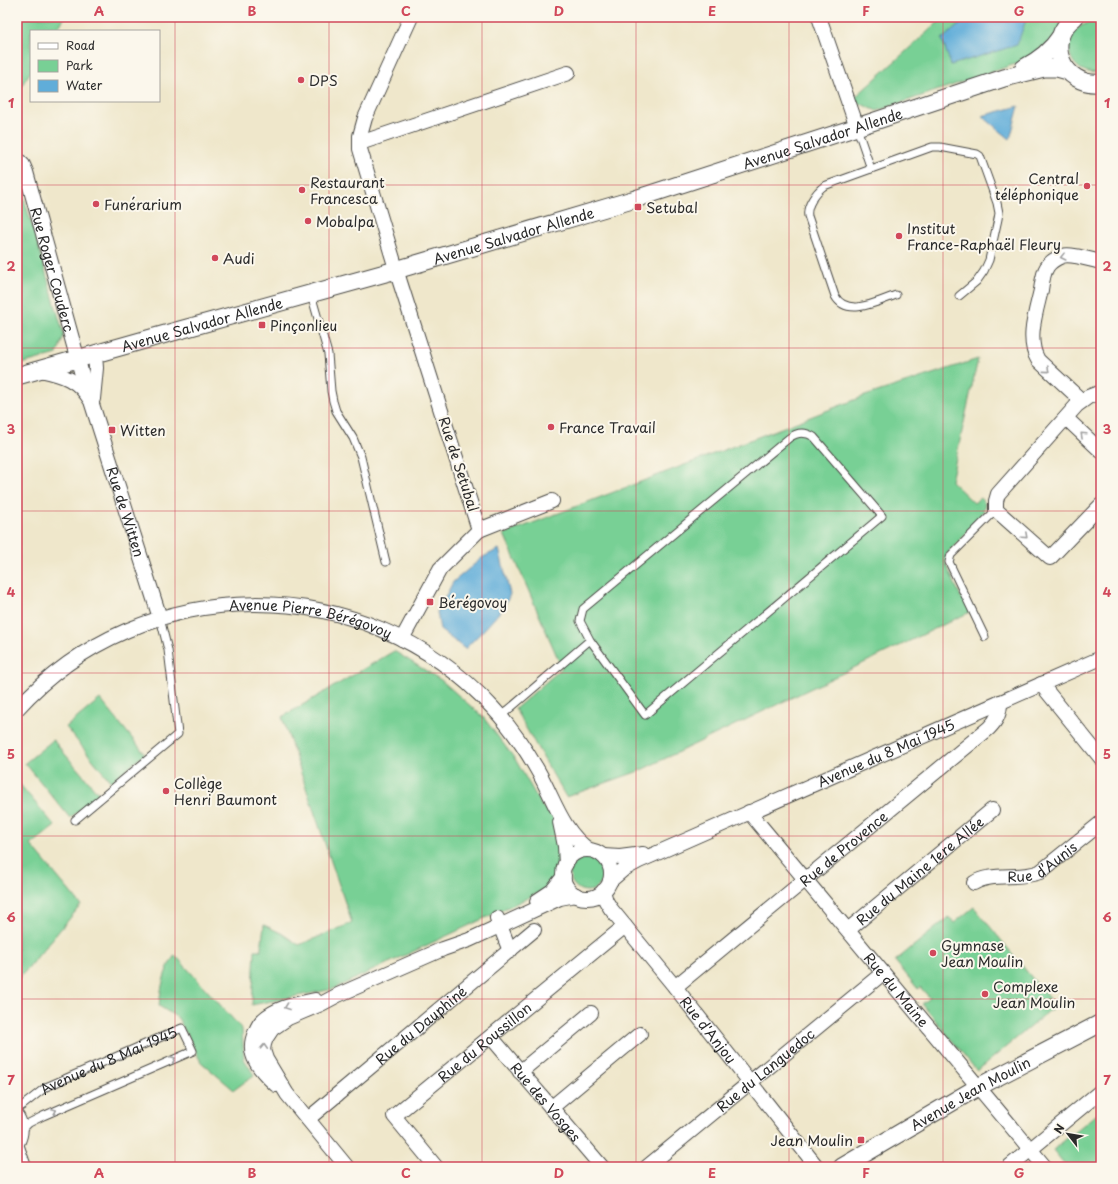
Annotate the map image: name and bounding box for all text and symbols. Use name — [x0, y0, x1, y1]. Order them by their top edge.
text: A — [94, 1, 104, 20]
text: B — [248, 1, 257, 20]
text: C — [401, 1, 411, 20]
text: D — [554, 1, 564, 20]
text: E — [708, 1, 716, 20]
text: F — [862, 1, 870, 20]
text: G — [1014, 1, 1024, 20]
legend — [30, 30, 160, 102]
text: Road — [66, 36, 95, 54]
text: Park — [66, 56, 93, 74]
place label: DPS — [309, 70, 338, 91]
marker: DPS — [296, 75, 306, 85]
text: Water — [66, 76, 103, 94]
text: 1 — [8, 93, 14, 112]
text: 1 — [1104, 93, 1110, 112]
street label: Avenue Salvador Allende — [740, 102, 905, 174]
place label: Central téléphonique — [995, 168, 1079, 205]
place label: Restaurant Francesca — [310, 172, 385, 209]
marker: Central téléphonique — [1082, 181, 1092, 191]
marker: Restaurant Francesca — [297, 185, 307, 195]
place label: Funérarium — [104, 194, 182, 215]
place label: Setubal — [646, 197, 698, 218]
marker: Funérarium — [91, 199, 101, 209]
street label: Avenue Salvador Allende — [430, 201, 597, 269]
marker: Setubal — [633, 202, 643, 212]
street label: Rue Roger Couderc — [26, 205, 80, 334]
place label: Mobalpa — [316, 211, 375, 232]
marker: Mobalpa — [303, 216, 313, 226]
place label: Institut France-Raphaël Fleury — [907, 218, 1061, 255]
marker: Institut France-Raphaël Fleury — [894, 231, 904, 241]
place label: Audi — [223, 248, 255, 269]
one-way arrow — [1060, 252, 1067, 260]
marker: Audi — [210, 253, 220, 263]
text: 2 — [6, 256, 16, 275]
text: 2 — [1102, 256, 1112, 275]
street label: Avenue Salvador Allende — [119, 291, 285, 357]
place label: Pinçonlieu — [270, 315, 337, 336]
marker: Pinçonlieu — [257, 320, 267, 330]
one-way arrow — [1043, 365, 1050, 372]
street label: Rue de Setubal — [434, 414, 484, 514]
place label: France Travail — [559, 417, 656, 438]
text: 3 — [7, 419, 16, 438]
text: 3 — [1103, 419, 1112, 438]
place label: Witten — [120, 420, 166, 441]
marker: France Travail — [546, 422, 556, 432]
marker: Witten — [107, 425, 117, 435]
one-way arrow — [1080, 432, 1088, 439]
street label: Rue de Witten — [102, 464, 150, 559]
one-way arrow — [1020, 531, 1028, 539]
text: 4 — [7, 582, 16, 601]
text: 4 — [1103, 582, 1112, 601]
place label: Bérégovoy — [438, 592, 507, 613]
street label: Avenue Pierre Bérégovoy — [228, 594, 396, 643]
marker: Bérégovoy — [425, 597, 435, 607]
street label: Avenue du 8 Mai 1945 — [814, 713, 958, 792]
text: 5 — [7, 744, 15, 763]
text: 5 — [1103, 744, 1111, 763]
place label: Collège Henri Baumont — [174, 773, 277, 810]
marker: Collège Henri Baumont — [161, 786, 171, 796]
street label: Rue de Provence — [795, 805, 892, 891]
street label: Rue du Maine 1ere Allée — [851, 811, 988, 930]
street label: Rue d’Aunis — [1007, 836, 1081, 887]
text: 6 — [6, 907, 16, 926]
text: 6 — [1102, 907, 1112, 926]
place label: Gymnase Jean Moulin — [941, 935, 1023, 972]
street label: Rue du Maine — [860, 948, 935, 1032]
marker: Gymnase Jean Moulin — [928, 948, 938, 958]
place label: Complexe Jean Moulin — [993, 976, 1075, 1013]
street label: Rue du Dauphiné — [370, 980, 471, 1069]
marker: Complexe Jean Moulin — [980, 989, 990, 999]
street label: Rue d'Anjou — [675, 992, 742, 1068]
street label: Rue du Roussillon — [433, 997, 536, 1087]
one-way arrow — [283, 1002, 290, 1011]
street label: Avenue du 8 Mai 1945 — [35, 1021, 180, 1099]
street label: Rue du Languedoc — [712, 1023, 819, 1116]
one-way arrow — [260, 1044, 269, 1050]
street label: Avenue Jean Moulin — [906, 1051, 1034, 1135]
one-way arrow — [169, 1056, 177, 1064]
street label: Rue des Vosges — [506, 1057, 586, 1146]
text: 7 — [7, 1070, 15, 1089]
text: 7 — [1103, 1070, 1111, 1089]
one-way arrow — [50, 1108, 57, 1116]
north arrow — [1048, 1114, 1088, 1154]
text: N — [1049, 1120, 1069, 1137]
place label: Jean Moulin — [771, 1130, 853, 1151]
marker: Jean Moulin — [856, 1135, 866, 1145]
text: A — [94, 1163, 104, 1182]
text: B — [248, 1163, 257, 1182]
text: C — [401, 1163, 411, 1182]
text: D — [554, 1163, 564, 1182]
text: E — [708, 1163, 716, 1182]
text: F — [862, 1163, 870, 1182]
text: G — [1014, 1163, 1024, 1182]

